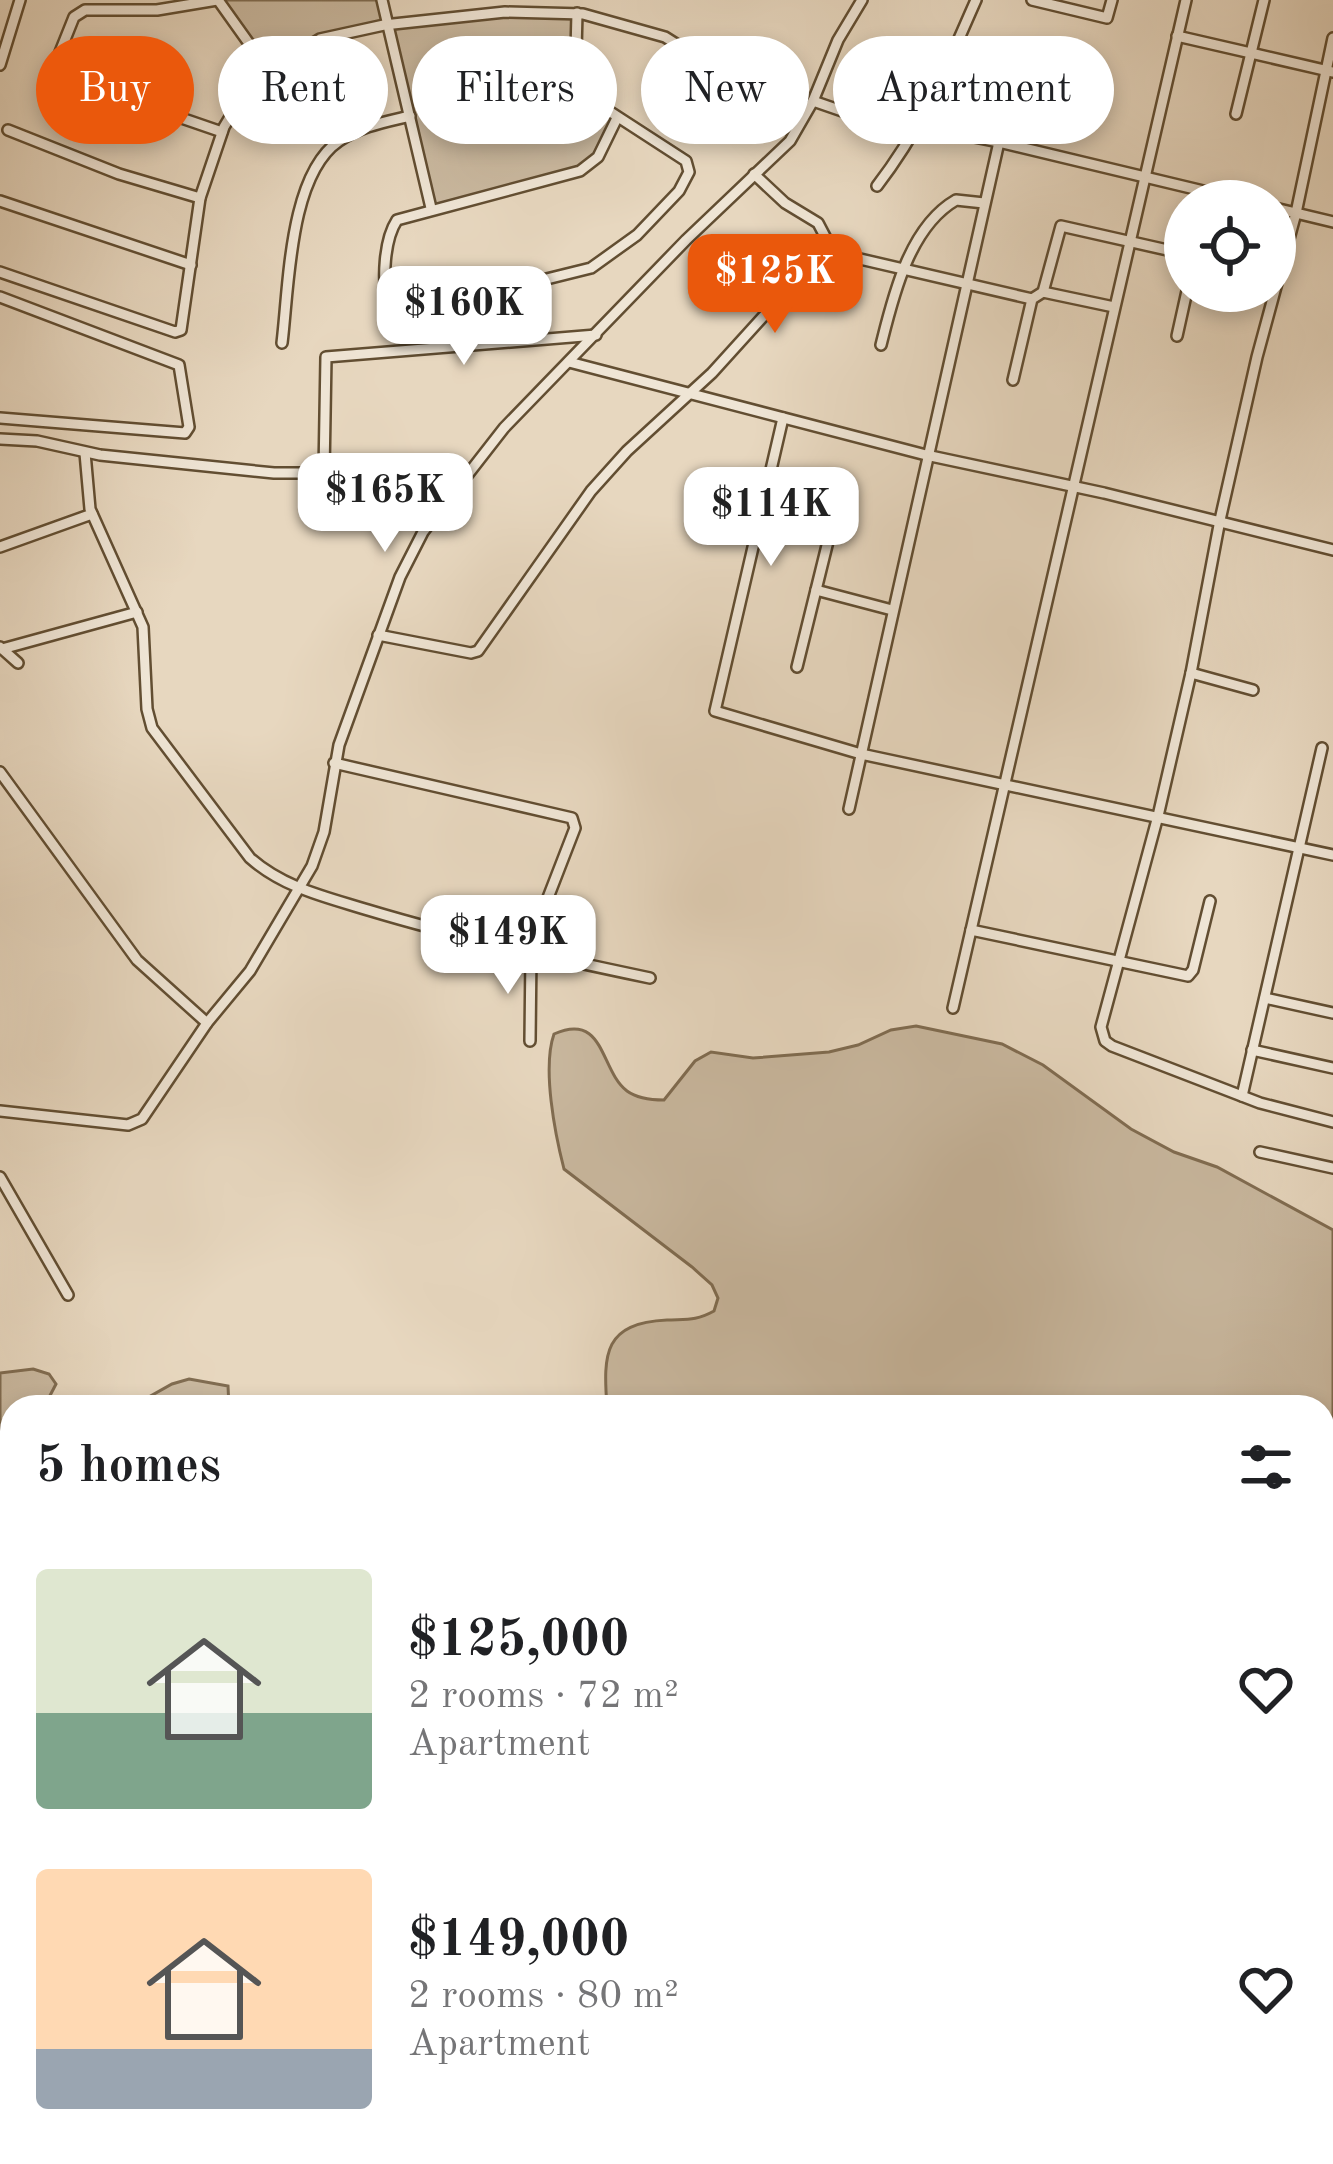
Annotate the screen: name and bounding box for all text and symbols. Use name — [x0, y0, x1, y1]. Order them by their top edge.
chip: Buy — [36, 36, 194, 144]
chip: Rent — [218, 36, 388, 144]
chip: Filters — [412, 36, 617, 144]
chip: New — [641, 36, 809, 144]
chip: Apartment — [833, 36, 1114, 144]
map controls — [1164, 180, 1296, 312]
button: locate — [1164, 180, 1296, 312]
pin: $125K — [691, 234, 859, 336]
text: $125K — [715, 253, 835, 292]
pin: $160K — [380, 266, 548, 368]
text: $160K — [404, 285, 524, 324]
pin: $165K — [301, 453, 469, 555]
pin: $114K — [687, 467, 855, 569]
text: $165K — [325, 472, 445, 511]
text: $114K — [711, 486, 831, 525]
pin: $149K — [424, 895, 592, 997]
text: $149K — [448, 914, 568, 953]
icon: filters — [1233, 1434, 1299, 1500]
text: 5 homes — [36, 1442, 221, 1493]
text: $125,000 — [408, 1616, 629, 1667]
icon: home — [132, 1617, 276, 1761]
icon: heart — [1233, 1656, 1299, 1722]
text: 2 rooms · 72 m² — [408, 1677, 679, 1716]
text: Apartment — [408, 1725, 591, 1764]
text: $149,000 — [408, 1916, 629, 1967]
icon: home — [132, 1917, 276, 2061]
icon: heart — [1233, 1956, 1299, 2022]
text: 2 rooms · 80 m² — [408, 1977, 679, 2016]
text: Apartment — [408, 2025, 591, 2064]

